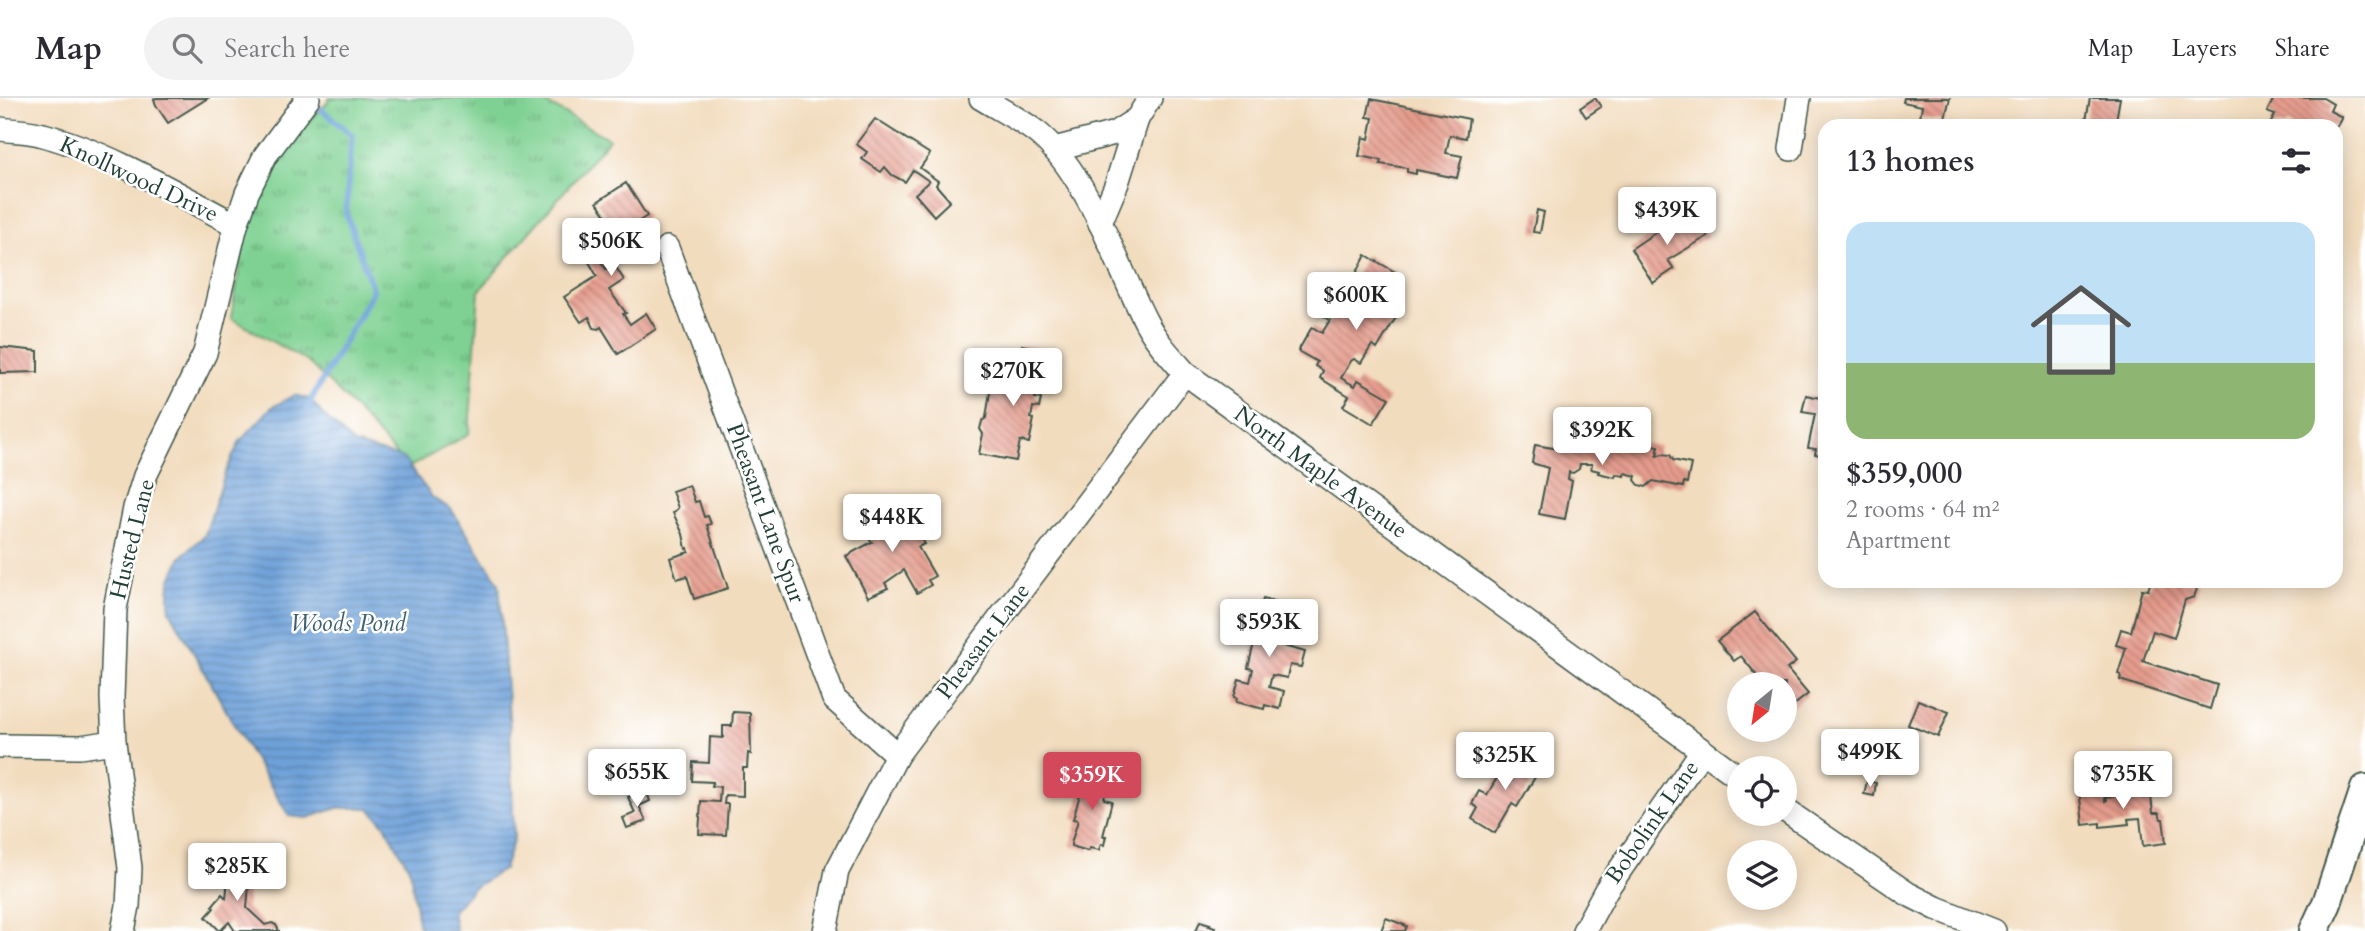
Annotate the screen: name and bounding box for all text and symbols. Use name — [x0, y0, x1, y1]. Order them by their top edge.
search box — [144, 17, 634, 80]
text: Map — [35, 26, 102, 71]
icon: search — [168, 29, 206, 67]
text: Search here — [224, 31, 350, 66]
text: Map — [2088, 32, 2134, 65]
text: Layers — [2172, 32, 2237, 65]
text: Share — [2275, 32, 2330, 65]
street label: Knollwood Drive — [55, 129, 223, 229]
text: 13 homes — [1846, 141, 1975, 182]
icon: filters — [2277, 142, 2315, 180]
pin: $439K — [1618, 188, 1716, 247]
text: $439K — [1634, 194, 1700, 225]
pin: $506K — [562, 218, 660, 278]
text: $506K — [578, 225, 644, 256]
icon: home — [2018, 267, 2144, 393]
pin: $600K — [1307, 272, 1405, 332]
text: $600K — [1323, 279, 1389, 310]
pin: $270K — [964, 348, 1062, 408]
text: $270K — [980, 355, 1046, 386]
street label: North Maple Avenue — [1228, 399, 1414, 545]
pin: $392K — [1553, 408, 1651, 467]
text: $392K — [1569, 414, 1635, 445]
street label: Pheasant Lane Spur — [719, 419, 813, 608]
text: $359,000 — [1846, 453, 1962, 494]
street label: Husted Lane — [102, 476, 162, 602]
pin: $448K — [843, 494, 941, 554]
text: 2 rooms · 64 m² — [1846, 494, 1999, 525]
text: $448K — [859, 501, 925, 532]
text: Apartment — [1846, 525, 1950, 556]
street label: Pheasant Lane — [929, 577, 1037, 705]
pin: $593K — [1220, 600, 1318, 659]
text: $593K — [1236, 606, 1302, 637]
water label: Woods Pond — [290, 607, 407, 640]
north arrow — [1727, 672, 1797, 742]
map controls — [1727, 672, 1797, 910]
pin: $499K — [1821, 730, 1919, 789]
pin: $325K — [1456, 732, 1554, 792]
text: $499K — [1837, 736, 1903, 767]
text: $325K — [1472, 739, 1538, 770]
pin: $655K — [588, 750, 686, 809]
pin: $359K — [1043, 752, 1141, 812]
pin: $735K — [2074, 752, 2172, 811]
street label: Bobolink Lane — [1598, 754, 1706, 890]
text: $655K — [604, 756, 670, 787]
button: locate — [1727, 756, 1797, 826]
text: $735K — [2090, 758, 2156, 789]
text: $359K — [1059, 759, 1125, 790]
button: layers — [1727, 840, 1797, 910]
pin: $285K — [188, 844, 286, 903]
text: $285K — [204, 850, 270, 881]

